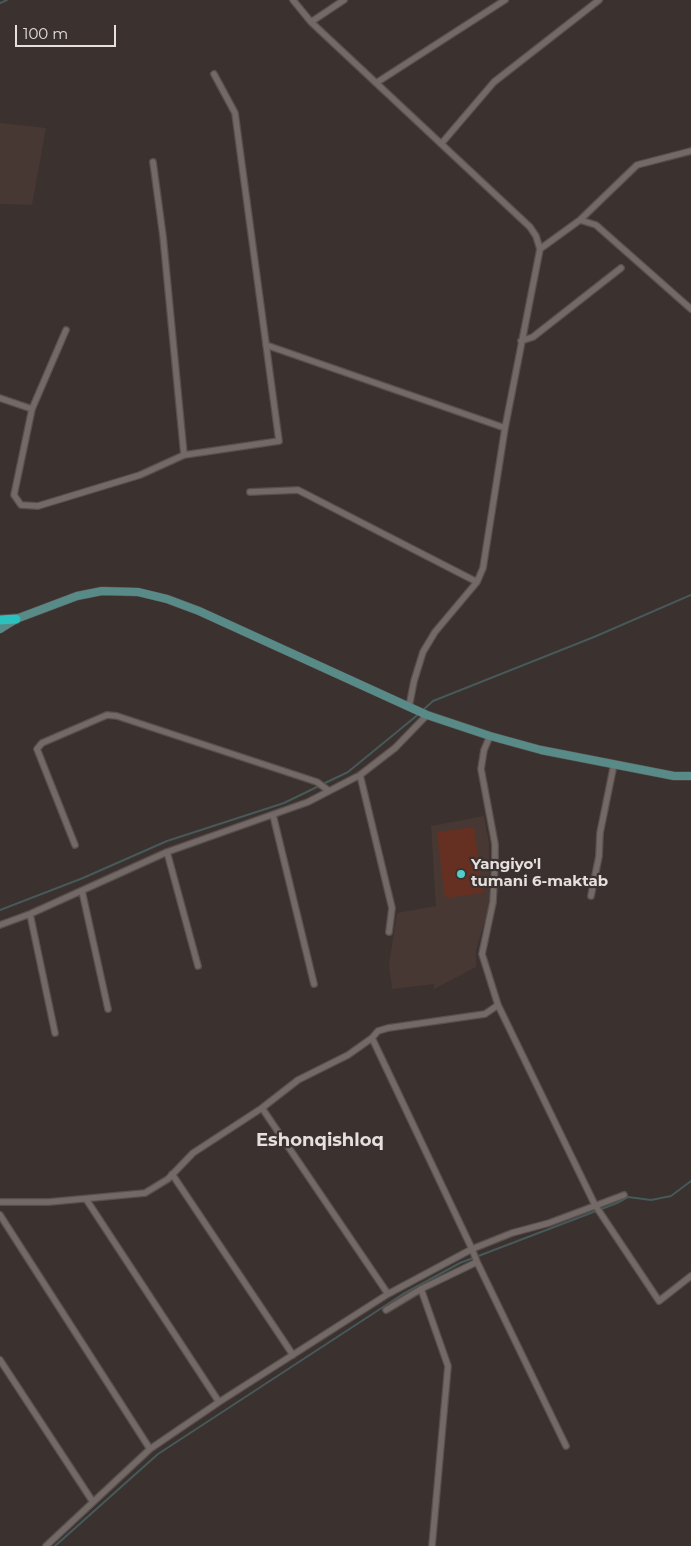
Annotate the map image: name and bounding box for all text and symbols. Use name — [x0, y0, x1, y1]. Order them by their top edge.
scale bar — [18, 15, 119, 47]
text: 100 m — [23, 24, 68, 43]
place label: Yangiyo'l tumani 6-maktab — [471, 856, 608, 891]
marker: Yangiyo'l tumani 6-maktab — [455, 868, 467, 880]
district label: Eshonqishloq — [256, 1130, 384, 1152]

